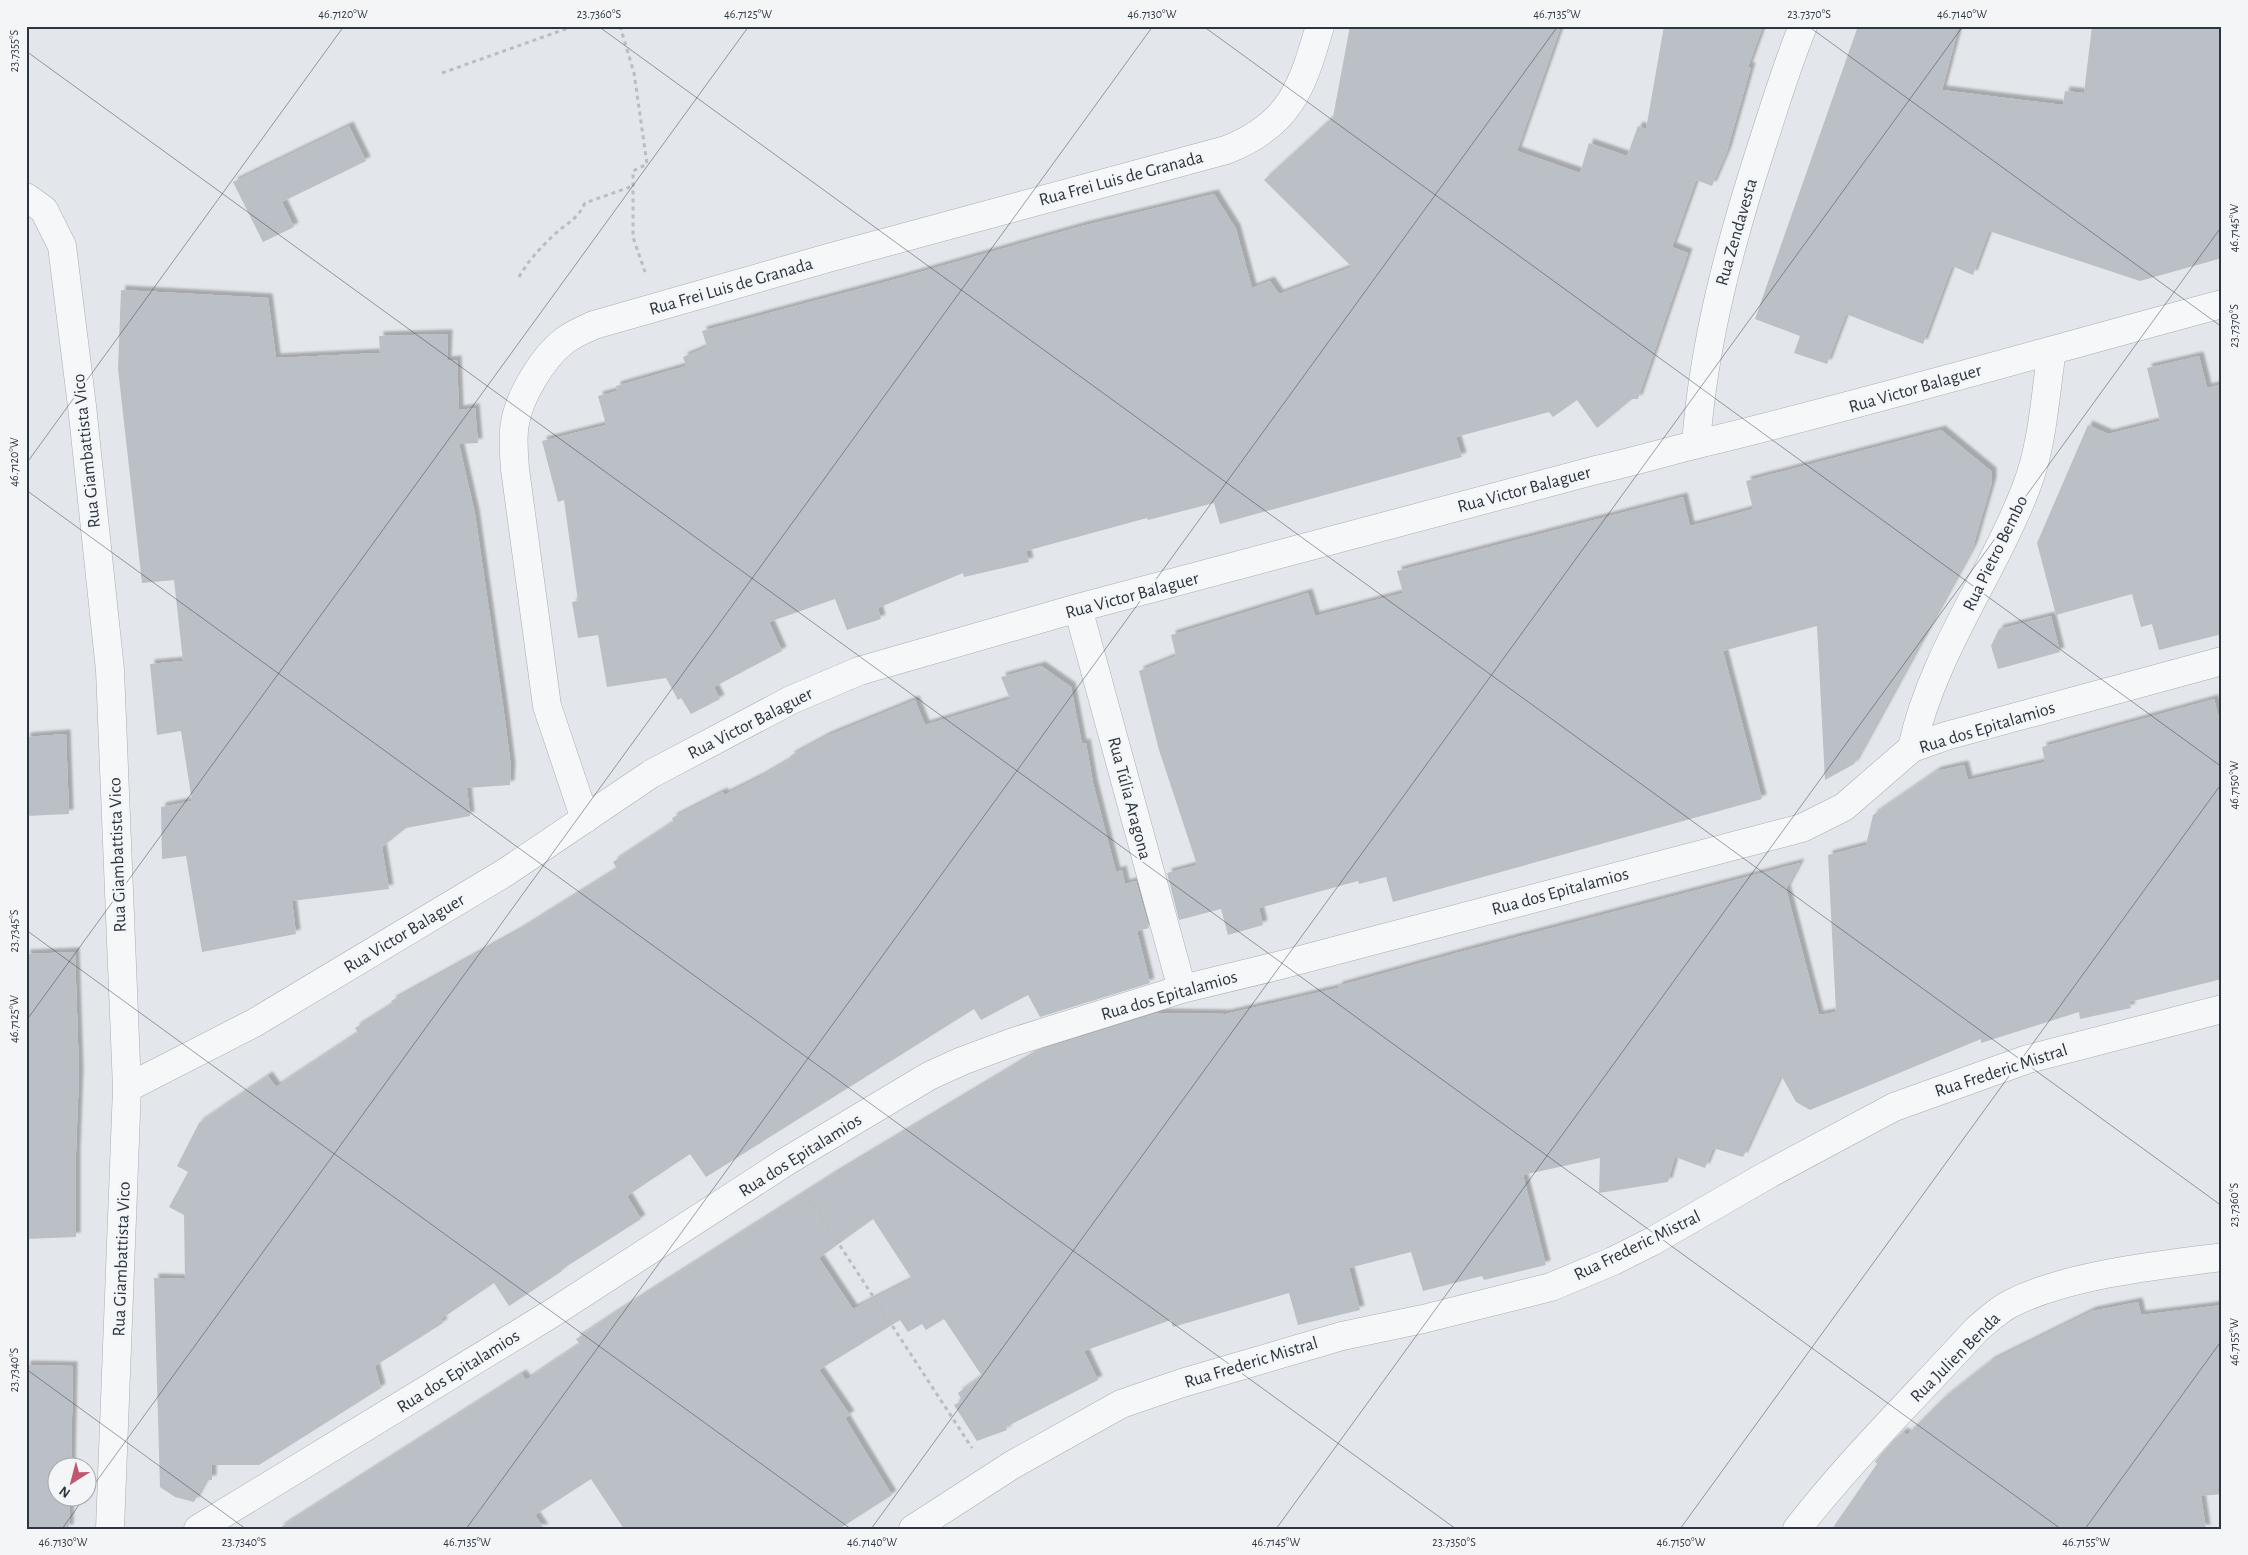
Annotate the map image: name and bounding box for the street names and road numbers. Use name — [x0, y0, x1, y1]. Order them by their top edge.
street label: Rua Frei Luis de Granada — [1037, 148, 1205, 210]
street label: Rua Zendavesta — [1713, 177, 1761, 288]
street label: Rua Frei Luis de Granada — [647, 255, 815, 319]
street label: Rua Victor Balaguer — [1847, 361, 1984, 417]
street label: Rua Giambattista Vico — [70, 373, 104, 529]
street label: Rua Victor Balaguer — [1456, 463, 1593, 516]
street label: Rua Pietro Bembo — [1960, 493, 2032, 614]
street label: Rua Victor Balaguer — [1064, 569, 1201, 622]
street label: Rua Victor Balaguer — [685, 685, 816, 763]
street label: Rua dos Epitalamios — [1917, 699, 2057, 757]
street label: Rua Túlia Aragona — [1104, 735, 1154, 861]
street label: Rua Giambattista Vico — [106, 777, 130, 933]
street label: Rua dos Epitalamios — [1490, 865, 1631, 919]
street label: Rua Victor Balaguer — [341, 891, 468, 977]
street label: Rua dos Epitalamios — [1099, 968, 1240, 1024]
street label: Rua Frederic Mistral — [1933, 1041, 2070, 1101]
street label: Rua dos Epitalamios — [736, 1111, 865, 1201]
street label: Rua Giambattista Vico — [110, 1181, 134, 1337]
street label: Rua Frederic Mistral — [1571, 1207, 1704, 1284]
street label: Rua Julien Benda — [1907, 1309, 2004, 1406]
street label: Rua dos Epitalamios — [394, 1327, 523, 1417]
street label: Rua Frederic Mistral — [1182, 1334, 1320, 1392]

